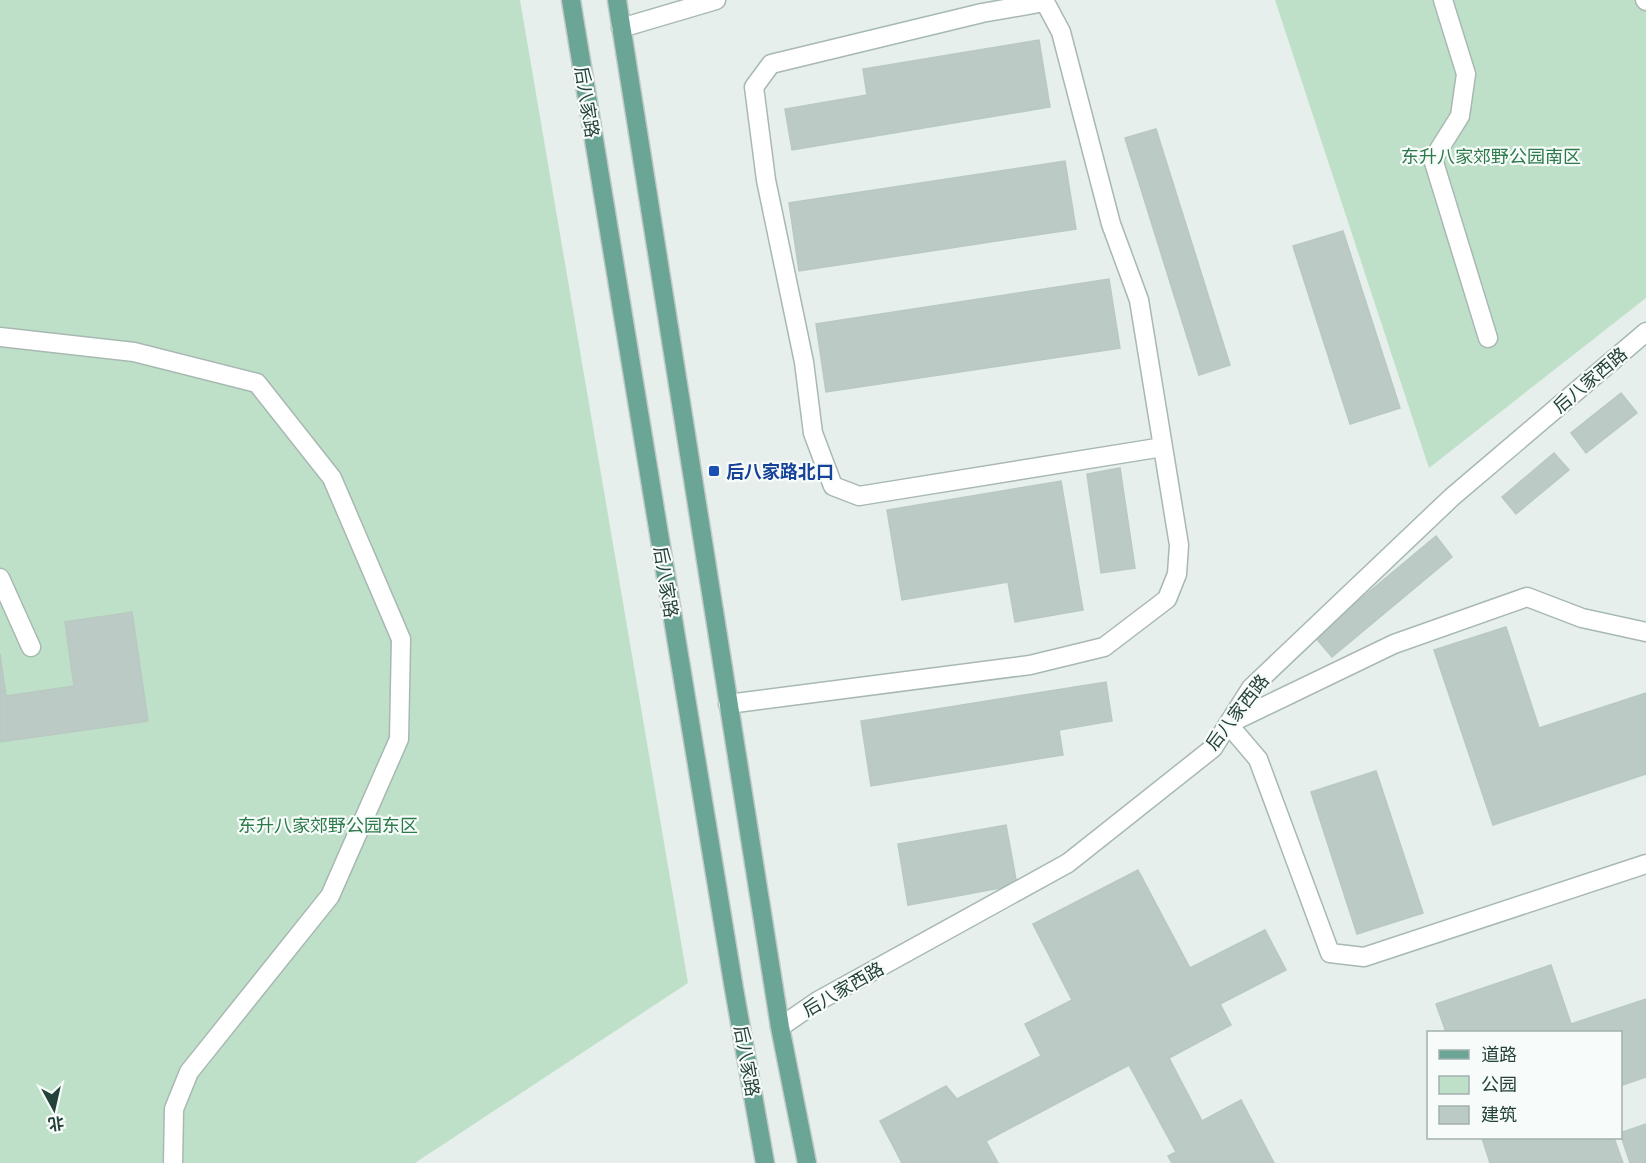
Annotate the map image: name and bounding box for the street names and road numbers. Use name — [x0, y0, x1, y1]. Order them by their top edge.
street label: 后八家路 — [571, 65, 603, 139]
street label: 后八家西路 — [1549, 343, 1631, 417]
street label: 后八家路 — [650, 545, 682, 619]
street label: 后八家西路 — [1201, 670, 1273, 754]
street label: 后八家西路 — [799, 957, 887, 1021]
street label: 后八家路 — [730, 1024, 764, 1098]

